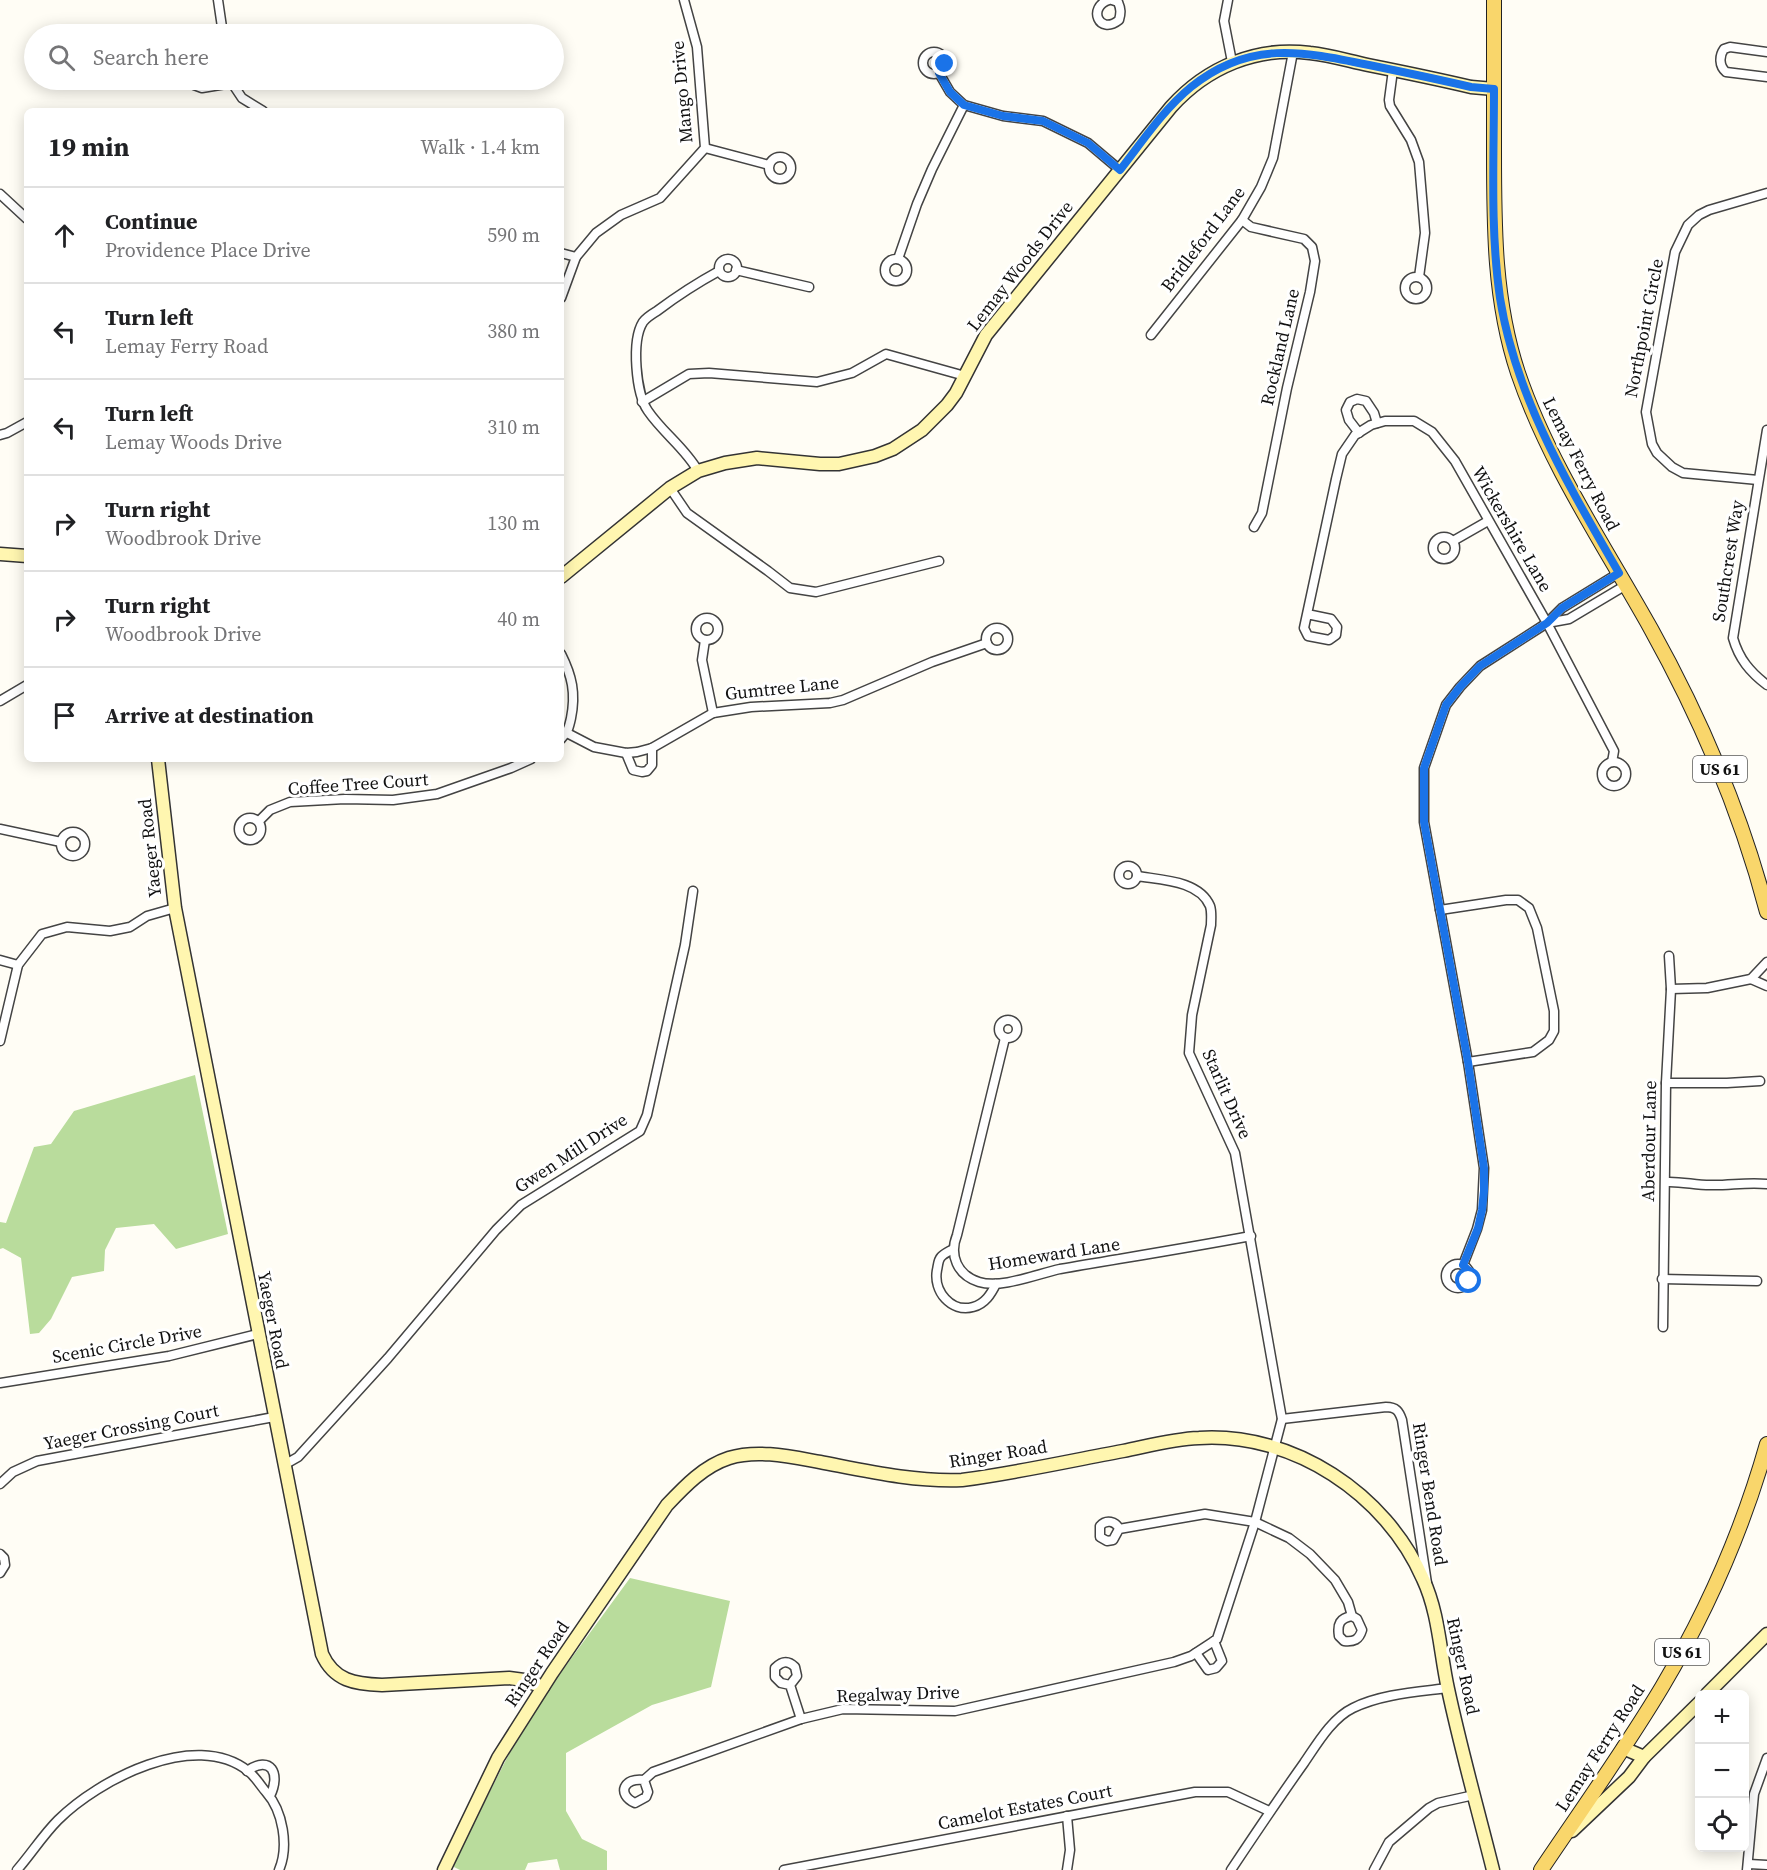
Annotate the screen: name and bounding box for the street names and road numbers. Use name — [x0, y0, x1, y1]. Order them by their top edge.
street label: Mango Drive — [665, 40, 698, 144]
street label: Bridleford Lane — [1155, 181, 1251, 297]
street label: Lemay Woods Drive — [961, 195, 1079, 336]
street label: Northpoint Circle — [1618, 256, 1669, 400]
street label: Rockland Lane — [1254, 286, 1305, 408]
street label: Lemay Ferry Road — [1537, 393, 1626, 535]
street label: Wickershire Lane — [1466, 461, 1559, 596]
street label: Southcrest Way — [1706, 497, 1750, 624]
street label: Gumtree Lane — [724, 669, 840, 706]
road number: US 61 — [1693, 756, 1747, 782]
street label: Coffee Tree Court — [287, 766, 429, 801]
street label: Yaeger Road — [132, 797, 167, 899]
street label: Starlit Drive — [1197, 1045, 1258, 1143]
street label: Aberdour Lane — [1635, 1080, 1662, 1202]
street label: Gwen Mill Drive — [509, 1107, 632, 1198]
street label: Homeward Lane — [986, 1231, 1122, 1276]
street label: Yaeger Road — [252, 1269, 295, 1371]
street label: Scenic Circle Drive — [50, 1318, 204, 1369]
street label: Yaeger Crossing Court — [41, 1397, 221, 1456]
street label: Ringer Bend Road — [1407, 1420, 1454, 1567]
street label: Ringer Road — [947, 1433, 1049, 1474]
street label: Ringer Road — [1441, 1615, 1486, 1717]
street label: Ringer Road — [499, 1616, 575, 1712]
road number: US 61 — [1655, 1639, 1709, 1665]
street label: Regalway Drive — [836, 1679, 960, 1708]
street label: Lemay Ferry Road — [1549, 1679, 1650, 1816]
street label: Camelot Estates Court — [936, 1777, 1114, 1836]

